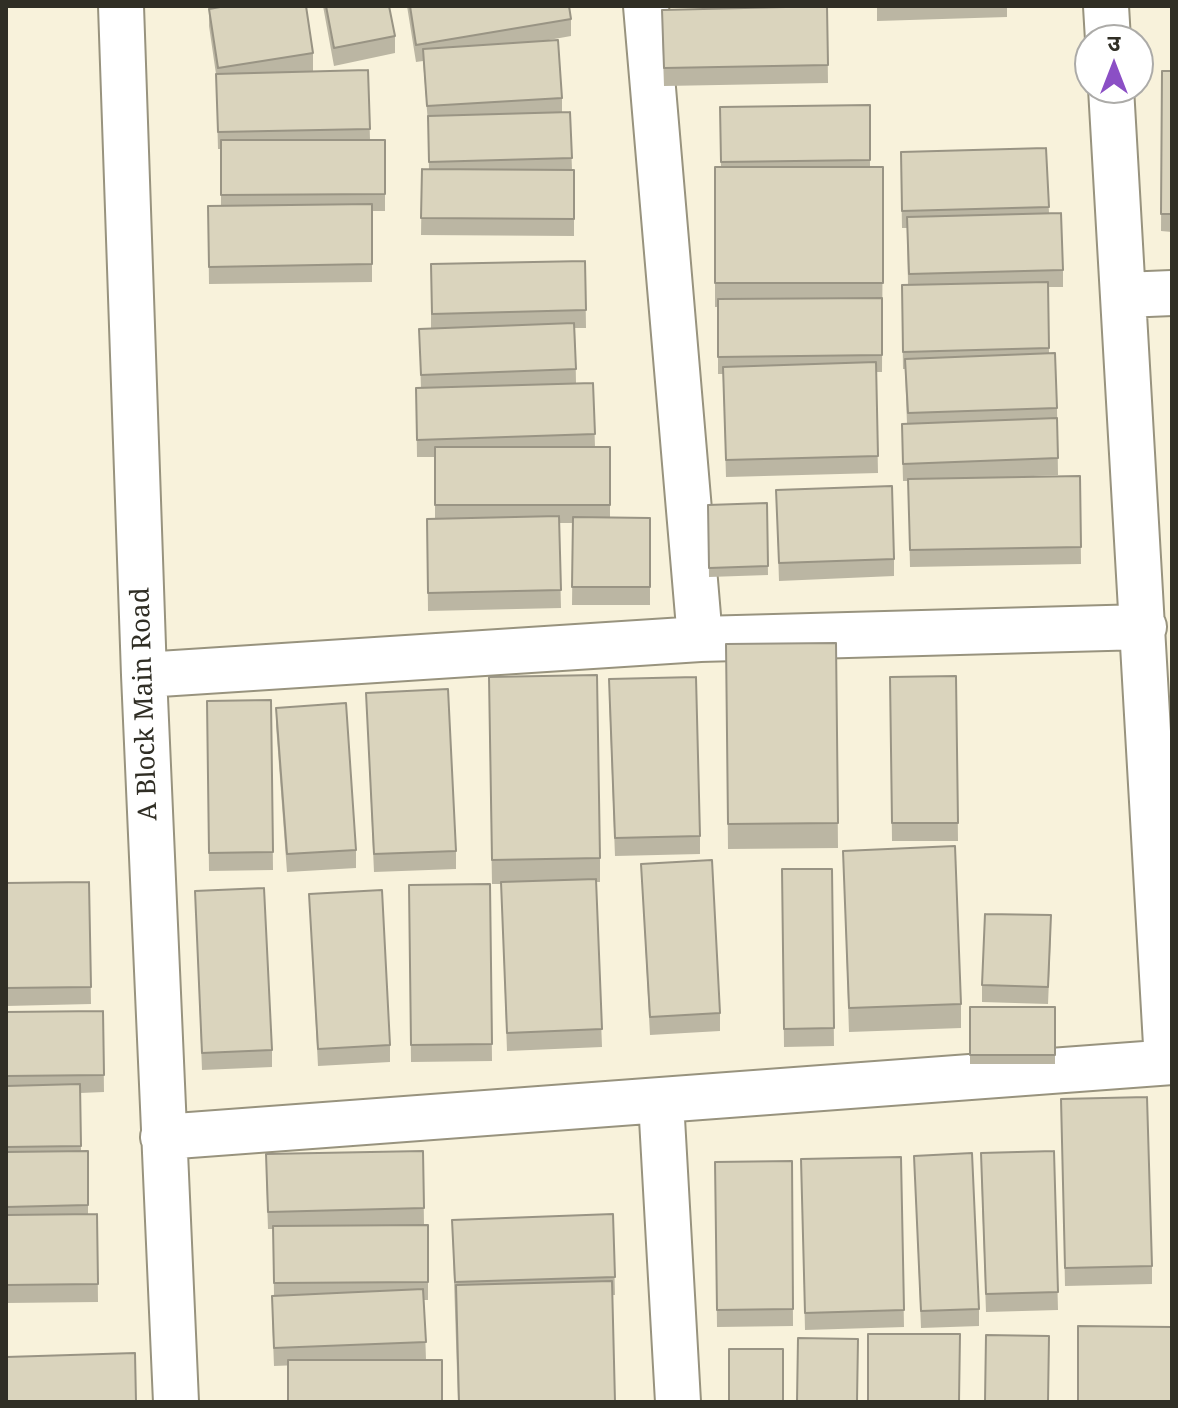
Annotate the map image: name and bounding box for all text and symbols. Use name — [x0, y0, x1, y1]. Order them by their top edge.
north arrow — [1074, 24, 1154, 104]
text: उ — [1108, 27, 1120, 57]
street label: A Block Main Road — [125, 587, 165, 821]

